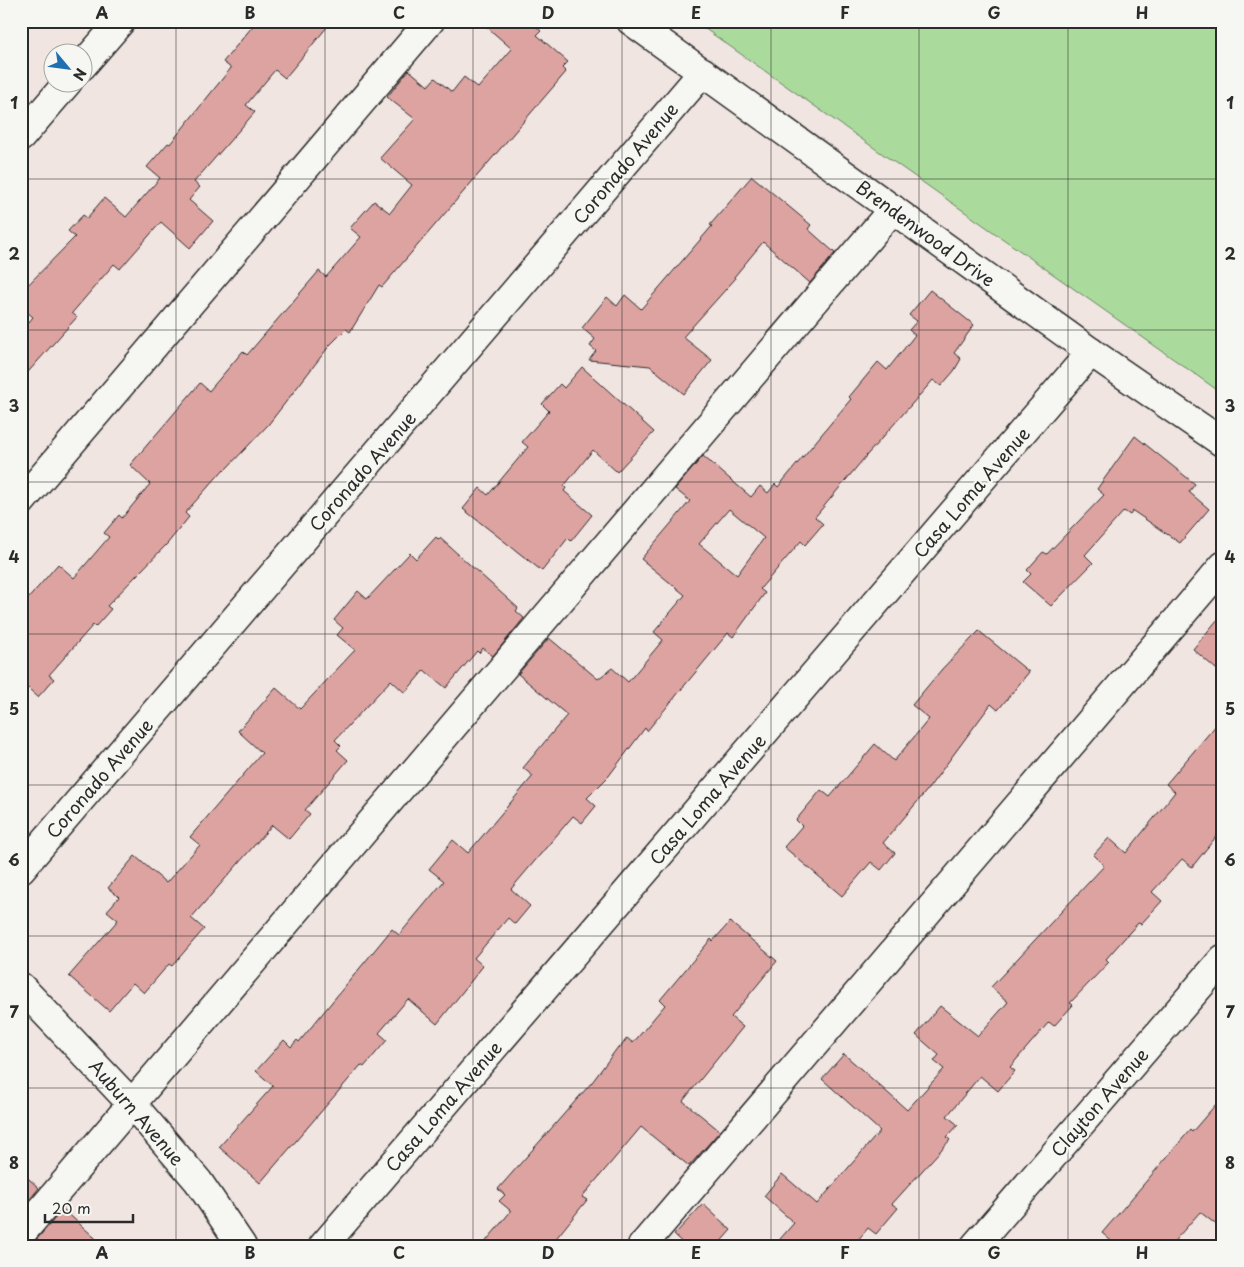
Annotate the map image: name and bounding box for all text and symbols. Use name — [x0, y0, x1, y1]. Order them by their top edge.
text: A — [96, 0, 109, 24]
text: B — [245, 0, 256, 24]
text: C — [393, 0, 405, 24]
text: D — [542, 0, 554, 24]
text: E — [691, 0, 701, 24]
text: F — [840, 0, 850, 24]
text: G — [987, 0, 1001, 24]
text: H — [1136, 0, 1148, 24]
north arrow — [42, 42, 92, 92]
text: N — [68, 65, 92, 84]
text: 1 — [10, 90, 18, 114]
text: 1 — [1226, 90, 1234, 114]
street label: Coronado Avenue — [566, 96, 684, 230]
street label: Brendenwood Drive — [851, 173, 1001, 293]
text: 2 — [8, 241, 20, 265]
text: 2 — [1224, 241, 1236, 265]
text: 3 — [9, 393, 19, 417]
text: 3 — [1225, 393, 1235, 417]
street label: Coronado Avenue — [302, 405, 422, 537]
street label: Casa Loma Avenue — [906, 420, 1036, 563]
text: 4 — [9, 544, 20, 568]
text: 4 — [1225, 544, 1236, 568]
text: 5 — [9, 696, 19, 720]
text: 5 — [1225, 696, 1235, 720]
street label: Coronado Avenue — [39, 712, 159, 844]
street label: Casa Loma Avenue — [642, 727, 772, 870]
text: 6 — [8, 847, 20, 871]
text: 6 — [1224, 847, 1236, 871]
text: 7 — [9, 999, 19, 1023]
text: 7 — [1225, 999, 1235, 1023]
street label: Casa Loma Avenue — [378, 1034, 508, 1177]
street label: Clayton Avenue — [1044, 1041, 1154, 1163]
street label: Auburn Avenue — [83, 1053, 191, 1171]
text: 8 — [9, 1150, 19, 1174]
text: 8 — [1225, 1150, 1235, 1174]
scale bar — [45, 1192, 132, 1224]
text: 20 m — [52, 1196, 91, 1219]
text: A — [96, 1240, 109, 1264]
text: B — [245, 1240, 256, 1264]
text: C — [393, 1240, 405, 1264]
text: D — [542, 1240, 554, 1264]
text: E — [691, 1240, 701, 1264]
text: F — [840, 1240, 850, 1264]
text: G — [987, 1240, 1001, 1264]
text: H — [1136, 1240, 1148, 1264]

